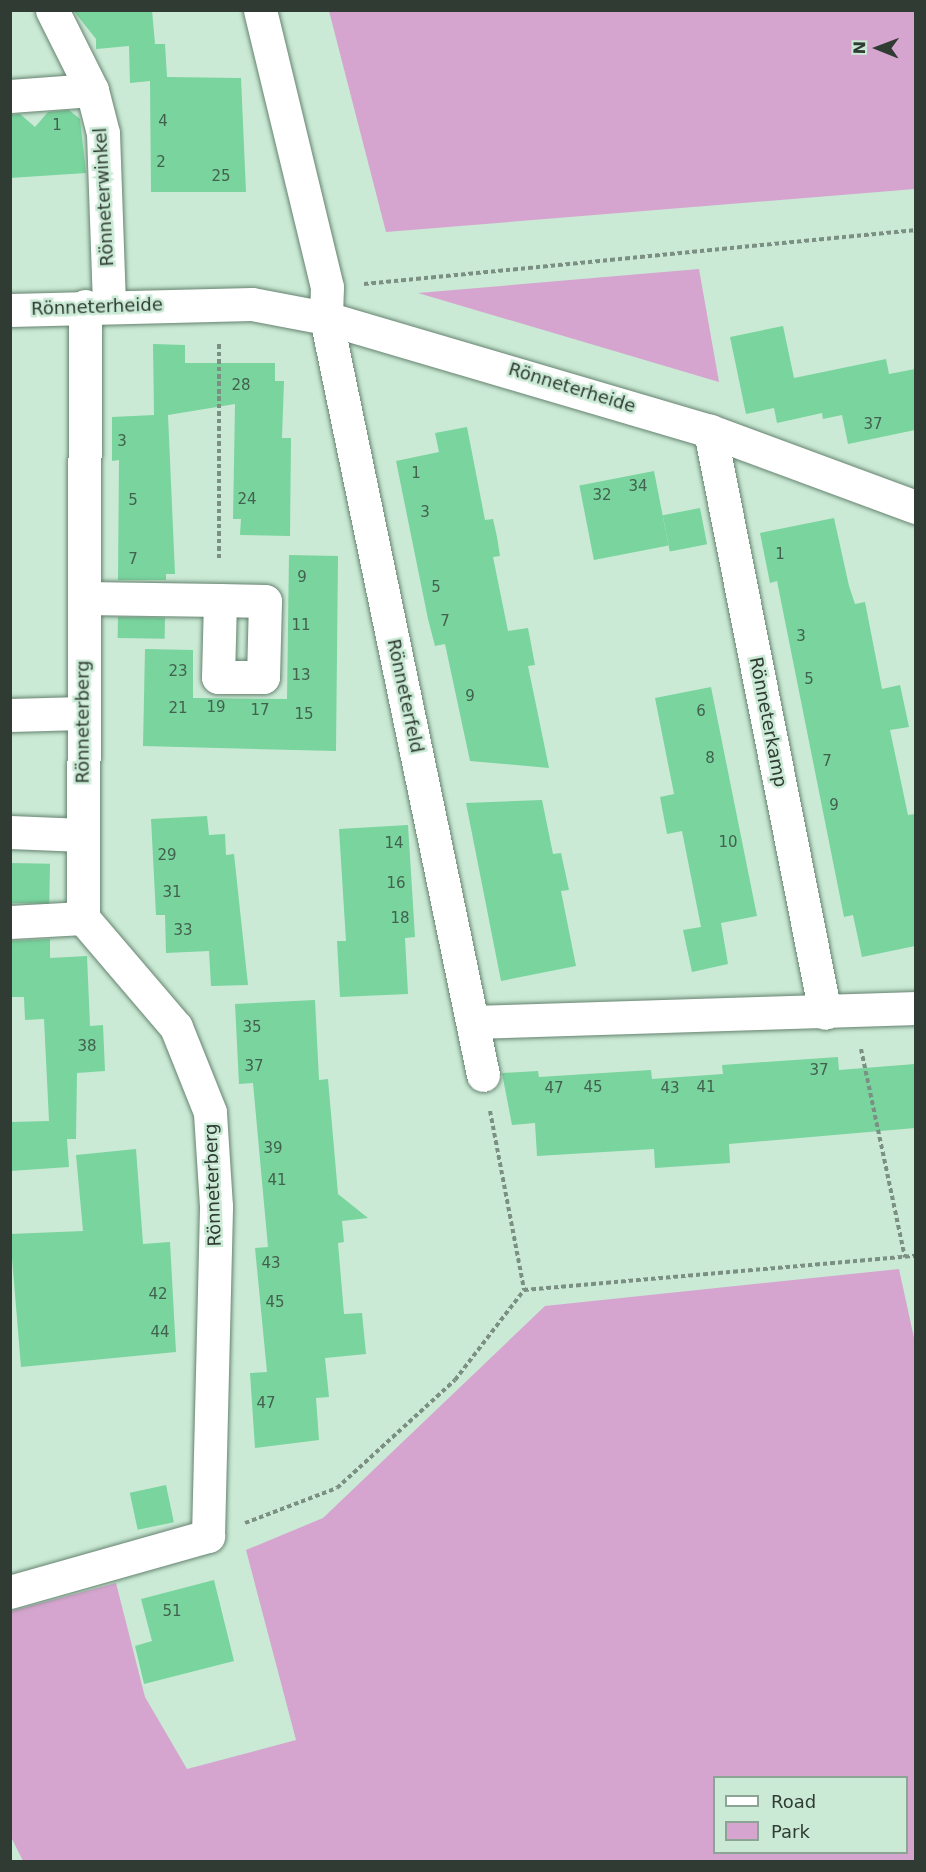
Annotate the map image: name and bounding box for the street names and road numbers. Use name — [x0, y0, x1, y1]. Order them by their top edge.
street label: Rönneterwinkel — [90, 127, 118, 267]
street label: Rönneterheide — [31, 294, 163, 320]
street label: Rönneterheide — [506, 358, 638, 418]
street label: Rönneterfeld — [382, 637, 428, 755]
street label: Rönneterkamp — [745, 655, 791, 789]
street label: Rönneterberg — [72, 660, 94, 784]
street label: Rönneterberg — [200, 1123, 226, 1247]

